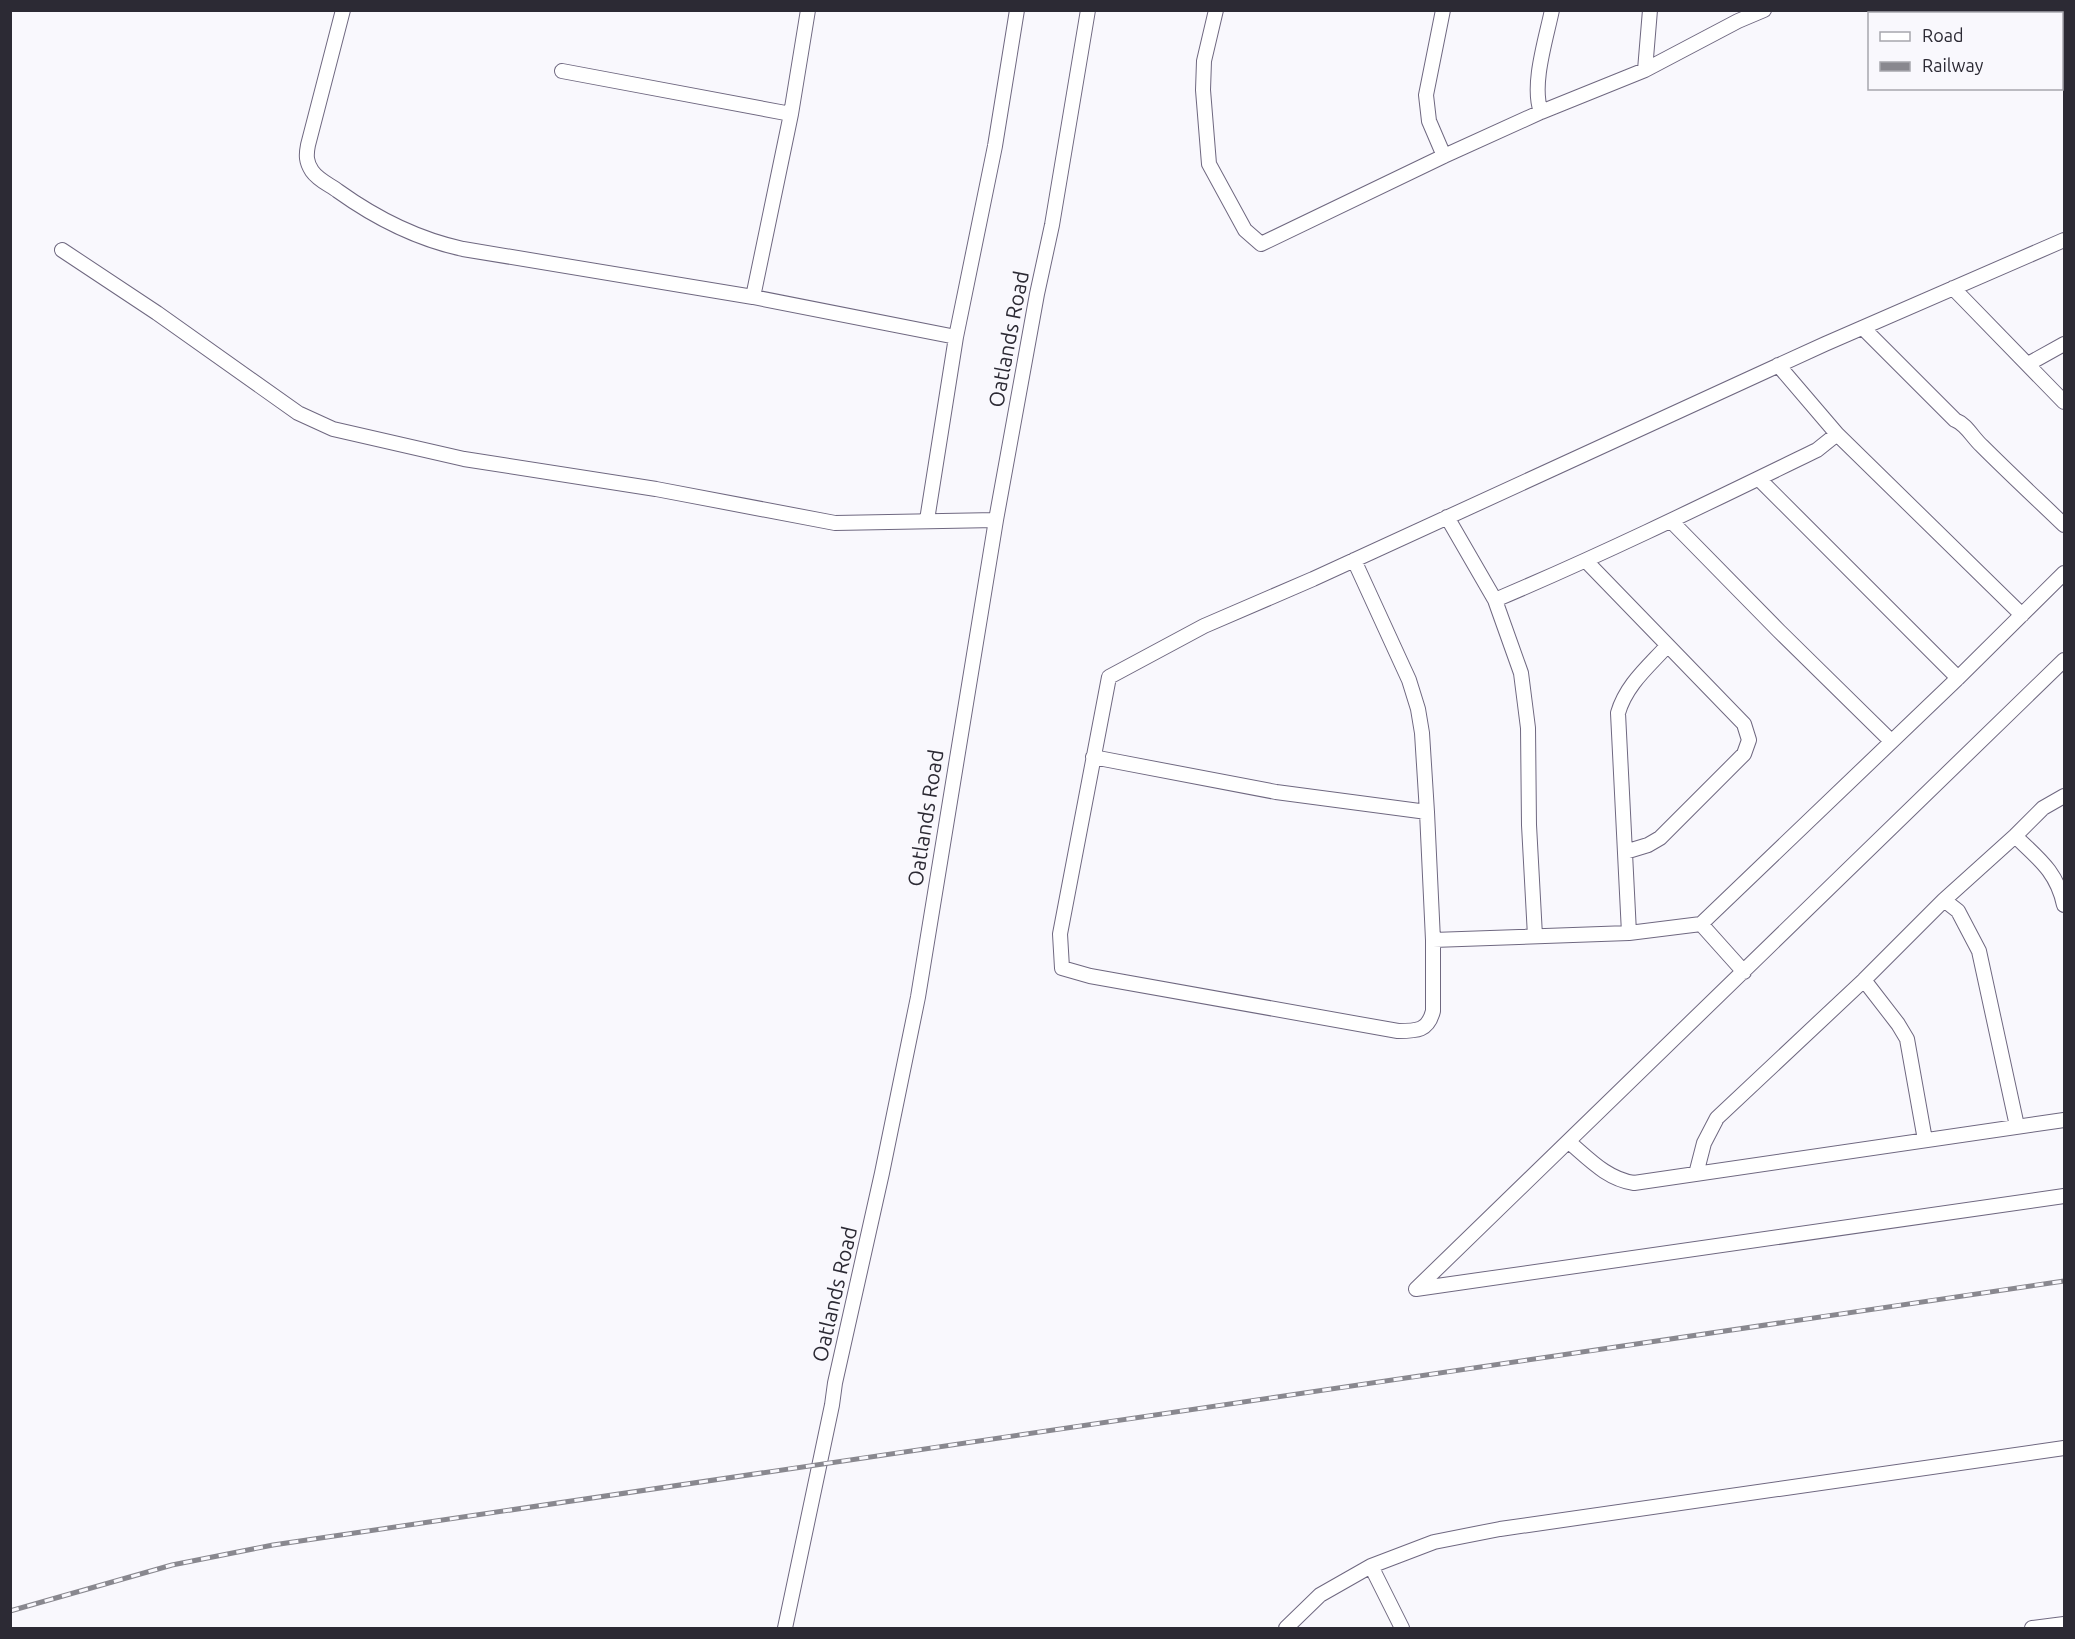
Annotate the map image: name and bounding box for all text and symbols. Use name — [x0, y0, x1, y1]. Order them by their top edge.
legend — [1868, 12, 2063, 90]
text: Road — [1922, 25, 1964, 45]
text: Railway — [1922, 55, 1984, 75]
street label: Oatlands Road — [983, 269, 1033, 409]
street label: Oatlands Road — [902, 748, 948, 888]
street label: Oatlands Road — [807, 1224, 861, 1364]

